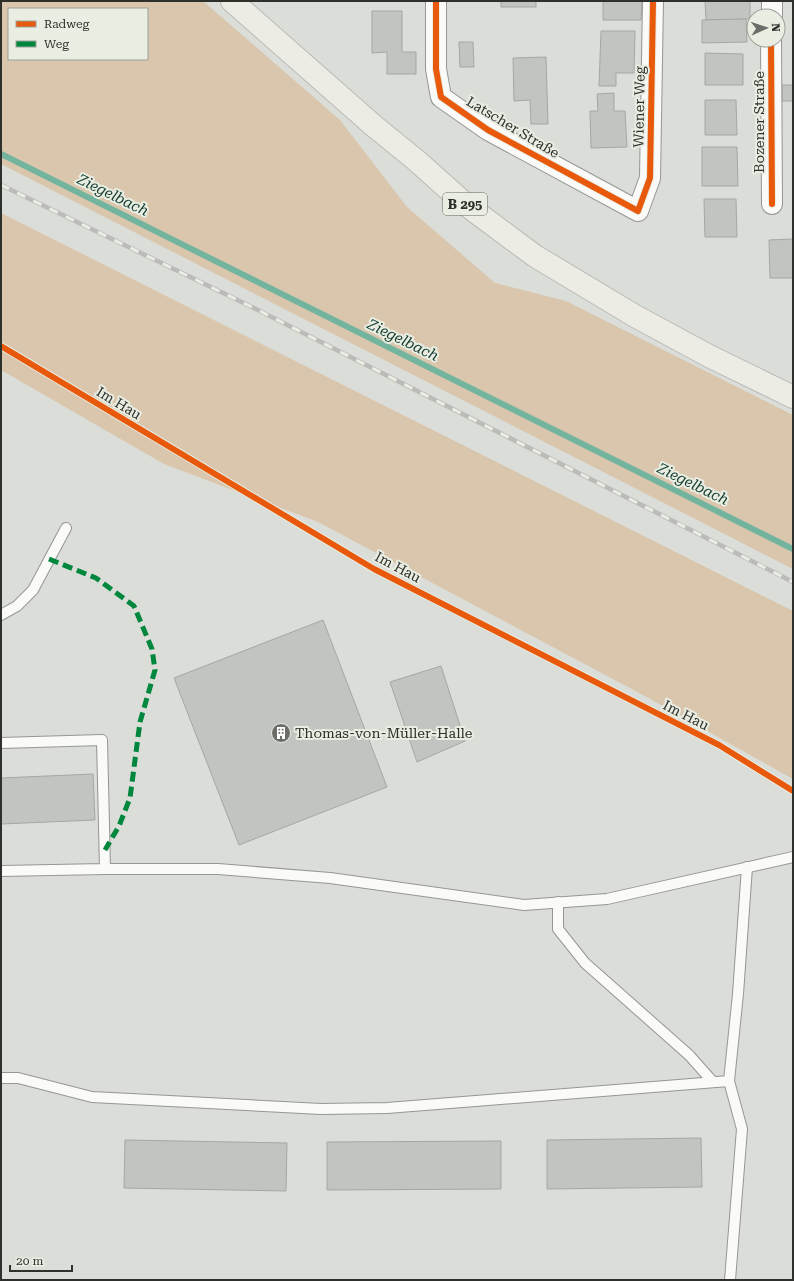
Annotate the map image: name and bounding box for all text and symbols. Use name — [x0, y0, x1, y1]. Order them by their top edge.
legend — [8, 8, 148, 60]
north arrow — [746, 8, 786, 48]
text: Radweg — [44, 17, 90, 31]
text: N — [769, 23, 782, 33]
text: Weg — [44, 37, 69, 51]
street label: Wiener Weg — [630, 66, 648, 148]
street label: Bozener Straße — [751, 71, 767, 173]
street label: Latscher Straße — [464, 93, 563, 161]
water label: Ziegelbach — [74, 170, 151, 220]
road number: B 295 — [443, 193, 487, 215]
water label: Ziegelbach — [364, 315, 441, 365]
street label: Im Hau — [94, 383, 144, 423]
water label: Ziegelbach — [654, 459, 731, 509]
street label: Im Hau — [372, 548, 424, 586]
street label: Im Hau — [660, 697, 712, 733]
building icon: Thomas-von-Müller-Halle — [270, 722, 292, 744]
place label: Thomas-von-Müller-Halle — [295, 725, 473, 741]
scale bar — [10, 1247, 72, 1273]
text: 20 m — [16, 1254, 43, 1268]

